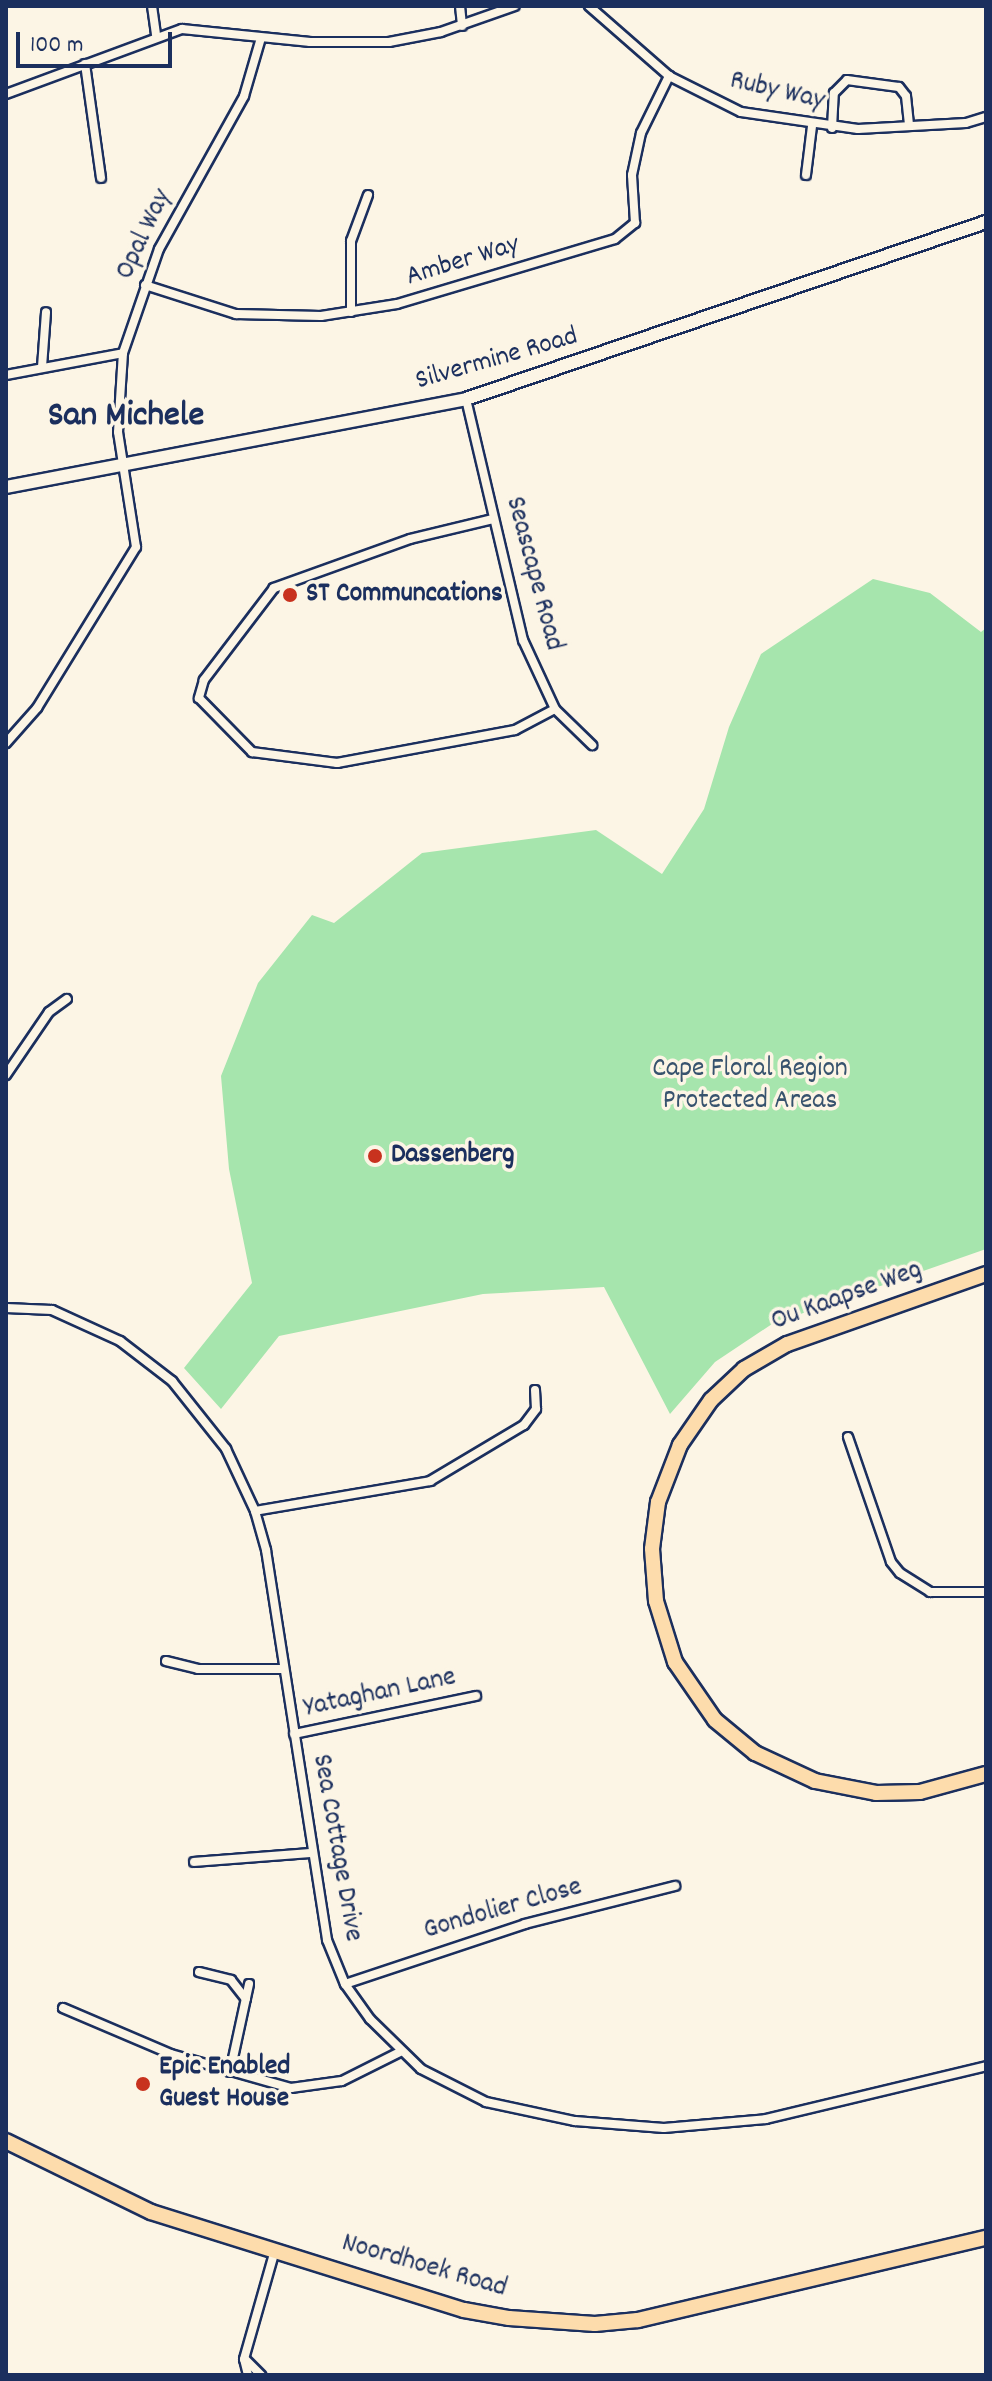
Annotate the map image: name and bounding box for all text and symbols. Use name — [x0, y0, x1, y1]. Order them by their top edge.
scale bar — [20, 16, 176, 66]
text: 100 m — [30, 29, 83, 63]
street label: Ruby Way — [726, 65, 828, 119]
street label: Opal Way — [110, 185, 180, 285]
street label: Amber Way — [402, 229, 524, 295]
street label: Silvermine Road — [412, 321, 582, 399]
district label: San Michele — [48, 396, 204, 440]
street label: Seascape Road — [496, 493, 570, 655]
place label: ST Communcations — [306, 578, 503, 612]
marker: ST Communcations — [281, 586, 299, 604]
park label: Cape Floral Region Protected Areas — [652, 1053, 848, 1119]
place label: Dassenberg — [391, 1139, 515, 1173]
marker: Dassenberg — [366, 1147, 384, 1165]
street label: Ou Kaapse Weg — [767, 1254, 927, 1340]
street label: Yataghan Lane — [301, 1662, 459, 1726]
street label: Sea Cottage Drive — [303, 1752, 369, 1944]
street label: Gondolier Close — [420, 1871, 586, 1949]
place label: Epic Enabled Guest House — [159, 2051, 290, 2117]
marker: Epic Enabled Guest House — [134, 2075, 152, 2093]
street label: Noordhoek Road — [338, 2227, 510, 2307]

